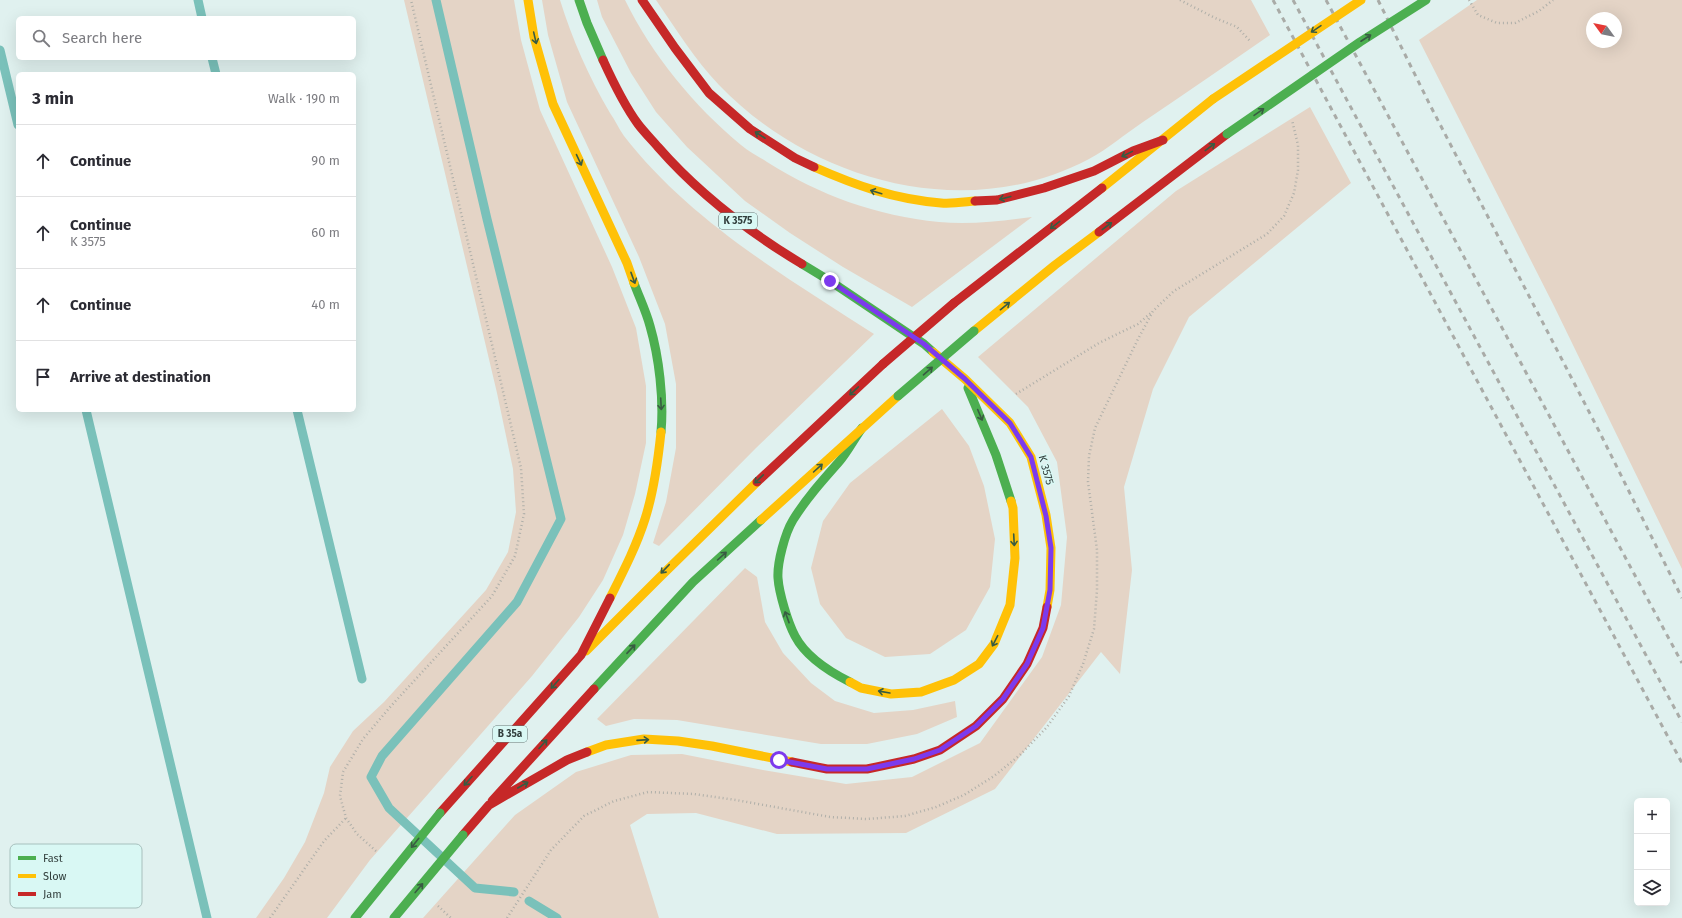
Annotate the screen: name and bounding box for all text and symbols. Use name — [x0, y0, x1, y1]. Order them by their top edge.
north arrow — [1586, 12, 1622, 48]
search box — [16, 16, 356, 60]
one-way arrow — [1311, 25, 1322, 33]
icon: search — [30, 27, 52, 49]
text: Search here — [62, 29, 142, 47]
one-way arrow — [531, 32, 539, 45]
one-way arrow — [1360, 34, 1372, 42]
text: 3 min — [32, 88, 74, 109]
text: Walk · 190 m — [268, 91, 340, 106]
one-way arrow — [1253, 108, 1264, 116]
one-way arrow — [755, 131, 766, 139]
one-way arrow — [1204, 143, 1215, 151]
icon: ahead — [32, 150, 54, 172]
one-way arrow — [1121, 151, 1133, 159]
text: Continue — [70, 152, 131, 170]
text: 90 m — [311, 153, 340, 168]
one-way arrow — [576, 154, 583, 166]
one-way arrow — [870, 188, 883, 195]
one-way arrow — [999, 195, 1012, 202]
road number: K 3575 — [719, 213, 757, 229]
text: Continue — [70, 216, 131, 234]
one-way arrow — [1050, 221, 1061, 229]
icon: ahead — [32, 222, 54, 244]
one-way arrow — [1101, 222, 1112, 230]
text: 60 m — [311, 225, 340, 240]
text: K 3575 — [70, 234, 106, 249]
one-way arrow — [629, 272, 637, 284]
route end — [821, 272, 839, 290]
icon: ahead — [32, 294, 54, 316]
text: Continue — [70, 296, 131, 314]
text: 40 m — [311, 297, 340, 312]
one-way arrow — [999, 302, 1010, 311]
icon: arrive — [32, 366, 54, 388]
one-way arrow — [922, 366, 933, 375]
text: Arrive at destination — [70, 368, 211, 386]
one-way arrow — [849, 386, 859, 395]
one-way arrow — [657, 397, 665, 410]
one-way arrow — [977, 409, 984, 421]
street label: K 3575 — [1036, 454, 1057, 487]
one-way arrow — [813, 463, 823, 473]
one-way arrow — [754, 474, 764, 484]
one-way arrow — [1010, 533, 1018, 546]
one-way arrow — [717, 551, 727, 561]
one-way arrow — [660, 564, 670, 574]
one-way arrow — [783, 611, 791, 623]
one-way arrow — [991, 635, 998, 647]
one-way arrow — [626, 644, 636, 654]
one-way arrow — [551, 679, 560, 689]
one-way arrow — [878, 688, 891, 696]
road number: B 35a — [493, 726, 527, 742]
one-way arrow — [636, 737, 649, 744]
one-way arrow — [538, 739, 547, 749]
route start — [770, 751, 788, 769]
one-way arrow — [464, 776, 473, 786]
one-way arrow — [517, 781, 529, 789]
map controls — [1634, 798, 1670, 906]
button: + — [1634, 798, 1670, 834]
button: − — [1634, 834, 1670, 870]
one-way arrow — [411, 838, 420, 849]
legend — [10, 844, 142, 908]
text: Fast — [43, 852, 63, 865]
text: Slow — [43, 870, 67, 883]
button: layers — [1634, 870, 1670, 906]
one-way arrow — [414, 883, 423, 893]
text: Jam — [43, 888, 62, 901]

